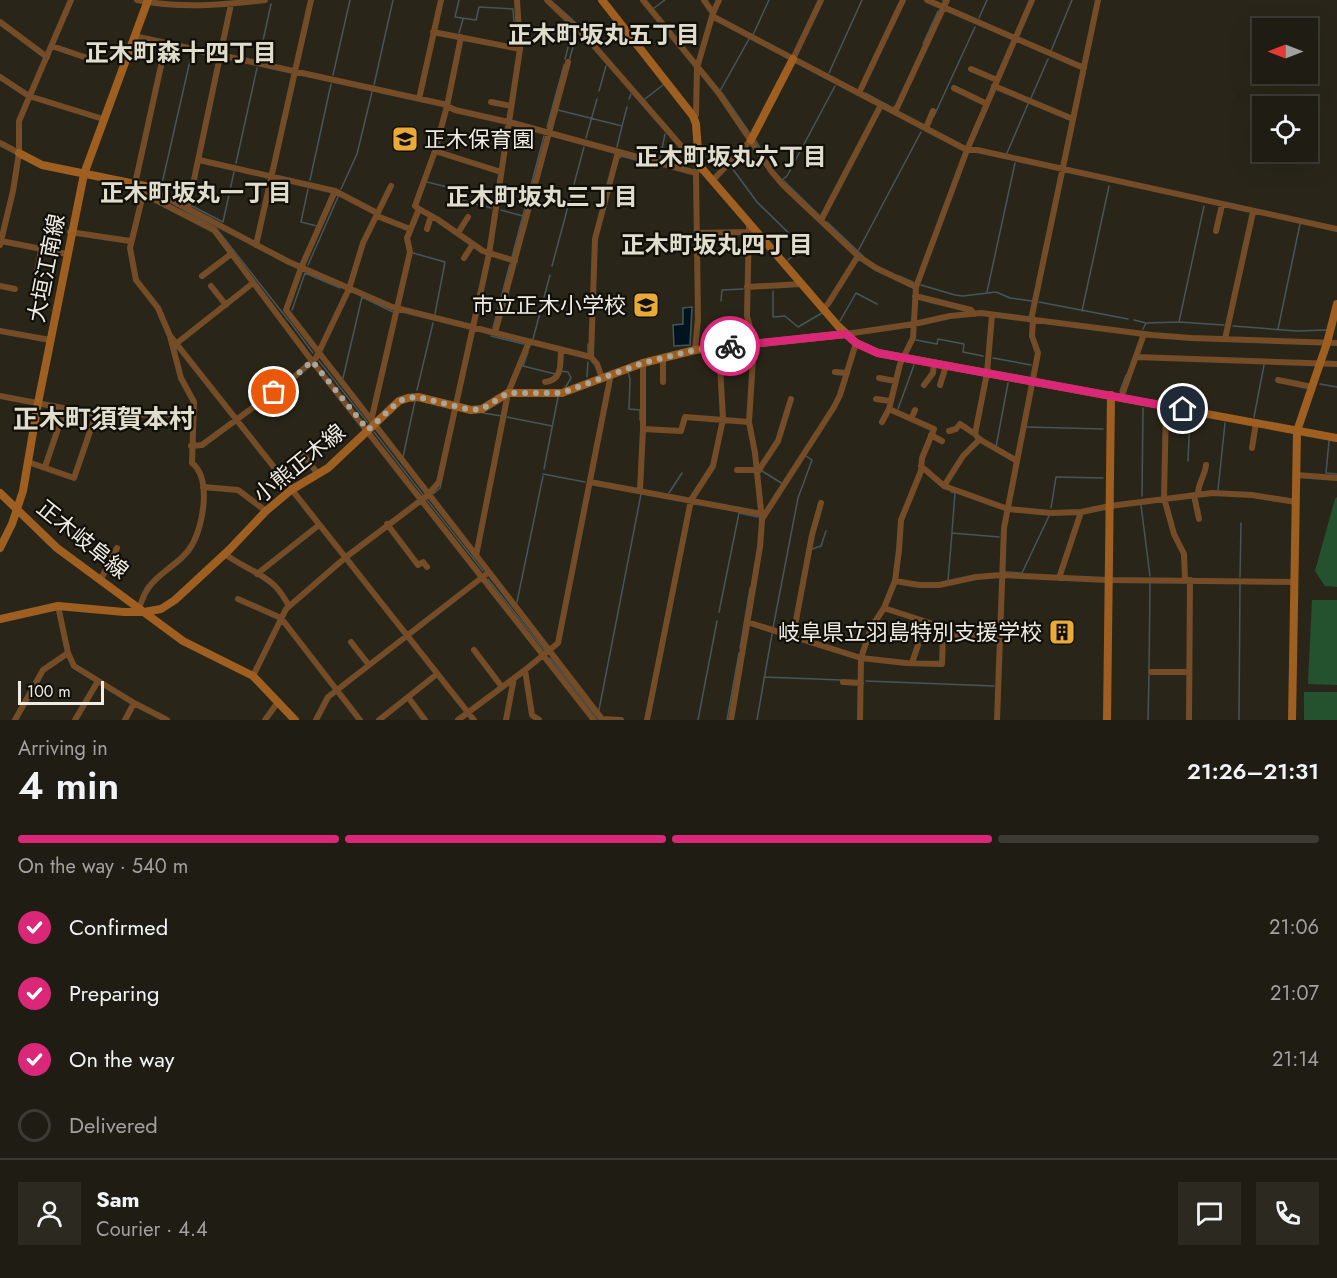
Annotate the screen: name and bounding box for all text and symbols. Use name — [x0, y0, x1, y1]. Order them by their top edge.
district label: 正木町坂丸五丁目 — [508, 17, 700, 52]
north arrow — [1252, 18, 1318, 84]
map controls — [1252, 18, 1318, 162]
district label: 正木町森十四丁目 — [85, 35, 277, 70]
button: locate — [1252, 96, 1318, 162]
place label: 正木保育園 — [424, 123, 534, 155]
school or university icon: 正木保育園 — [390, 124, 420, 154]
district label: 正木町坂丸六丁目 — [635, 139, 827, 174]
district label: 正木町坂丸一丁目 — [100, 175, 292, 210]
district label: 正木町坂丸三丁目 — [446, 179, 638, 214]
street label: 大垣江南線 — [20, 211, 72, 325]
district label: 正木町坂丸四丁目 — [621, 227, 813, 262]
place label: 市立正木小学校 — [472, 289, 626, 321]
school or university icon: 市立正木小学校 — [631, 290, 661, 320]
courier — [700, 316, 760, 376]
icon: bike — [714, 330, 747, 363]
pin — [248, 366, 299, 417]
icon: bag — [257, 375, 290, 408]
pin — [1157, 383, 1208, 434]
icon: home — [1166, 392, 1199, 425]
district label: 正木町須賀本村 — [13, 400, 195, 438]
street label: 小熊正木線 — [246, 416, 352, 510]
street label: 正木岐阜線 — [30, 492, 136, 586]
place label: 岐阜県立羽島特別支援学校 — [778, 616, 1042, 648]
building icon: 岐阜県立羽島特別支援学校 — [1047, 617, 1077, 647]
scale bar — [18, 678, 104, 706]
text: 100 m — [27, 680, 71, 703]
text: Arriving in — [18, 734, 108, 763]
text: 21:26–21:31 — [1187, 755, 1319, 787]
text: 4 min — [18, 757, 119, 814]
text: On the way · 540 m — [18, 852, 188, 881]
icon: check — [18, 911, 51, 944]
text: Confirmed — [69, 911, 168, 943]
text: 21:06 — [1269, 913, 1319, 942]
icon: check — [18, 977, 51, 1010]
text: Preparing — [69, 977, 160, 1009]
text: 21:07 — [1270, 979, 1319, 1008]
icon: check — [18, 1043, 51, 1076]
text: On the way — [69, 1043, 174, 1075]
text: 21:14 — [1272, 1045, 1319, 1074]
text: Delivered — [69, 1109, 158, 1141]
button: person — [18, 1182, 81, 1245]
button: chat — [1178, 1182, 1241, 1245]
button: phone — [1256, 1182, 1319, 1245]
text: Sam — [96, 1183, 140, 1215]
text: Courier · 4.4 — [96, 1215, 208, 1244]

